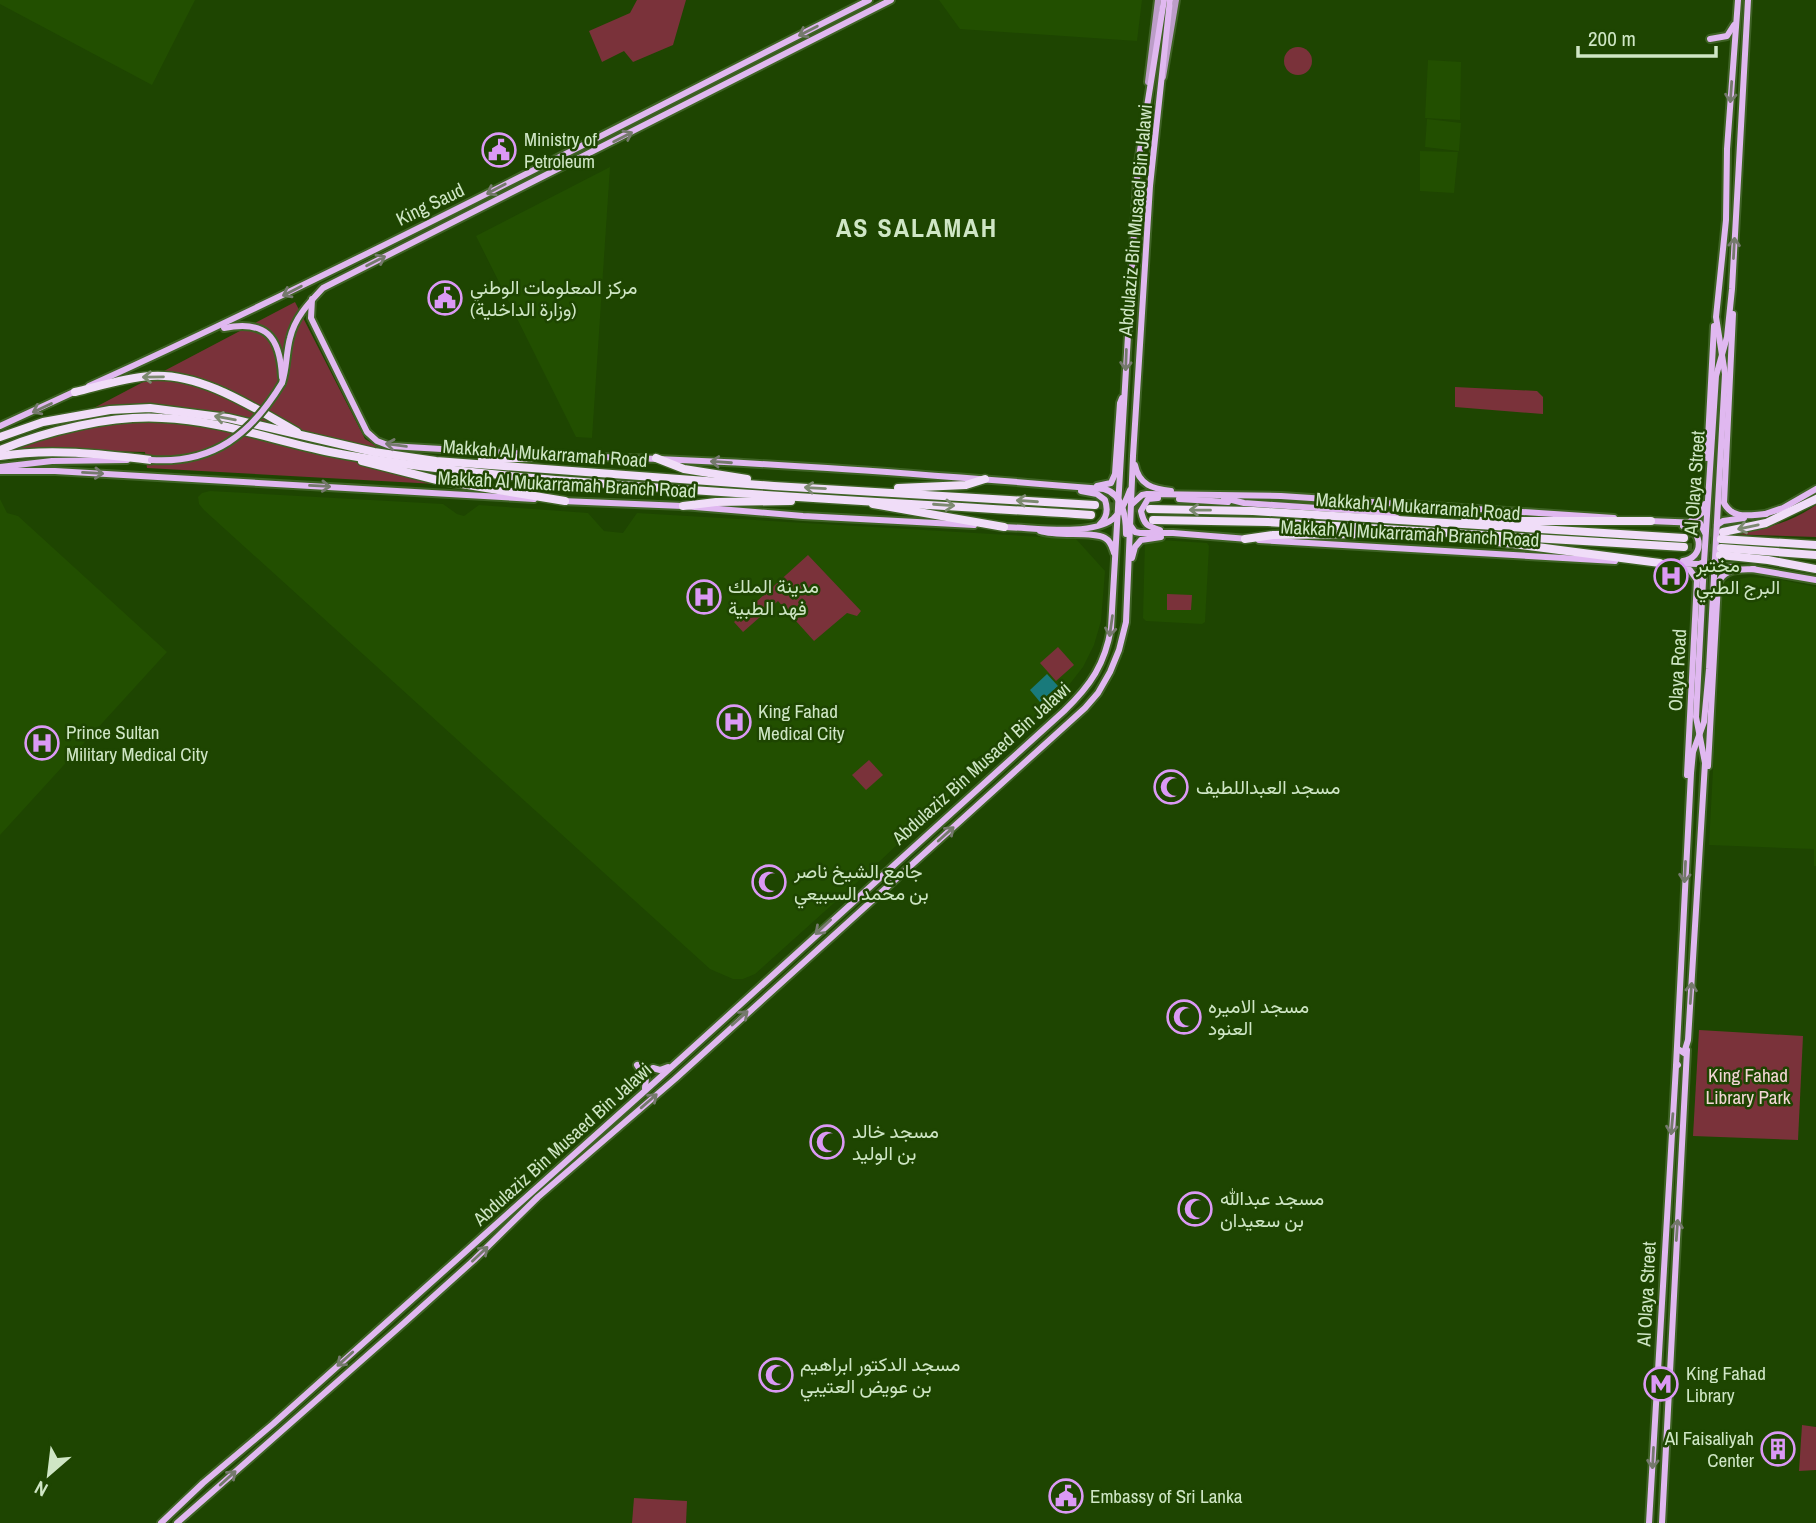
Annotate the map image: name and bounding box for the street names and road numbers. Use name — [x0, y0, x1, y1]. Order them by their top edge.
street label: Abdulaziz Bin Musaed Bin Jalawi — [1112, 103, 1158, 338]
street label: King Saud — [392, 176, 468, 232]
street label: Al Olaya Street — [1677, 429, 1711, 537]
street label: Makkah Al Mukarramah Road — [442, 433, 648, 473]
street label: Makkah Al Mukarramah Branch Road — [437, 464, 697, 504]
street label: Makkah Al Mukarramah Road — [1315, 486, 1521, 526]
street label: Makkah Al Mukarramah Branch Road — [1280, 513, 1540, 553]
street label: Olaya Road — [1662, 628, 1692, 712]
street label: Abdulaziz Bin Musaed Bin Jalawi — [885, 676, 1076, 851]
street label: Abdulaziz Bin Musaed Bin Jalawi — [466, 1057, 657, 1232]
street label: Al Olaya Street — [1630, 1240, 1662, 1348]

